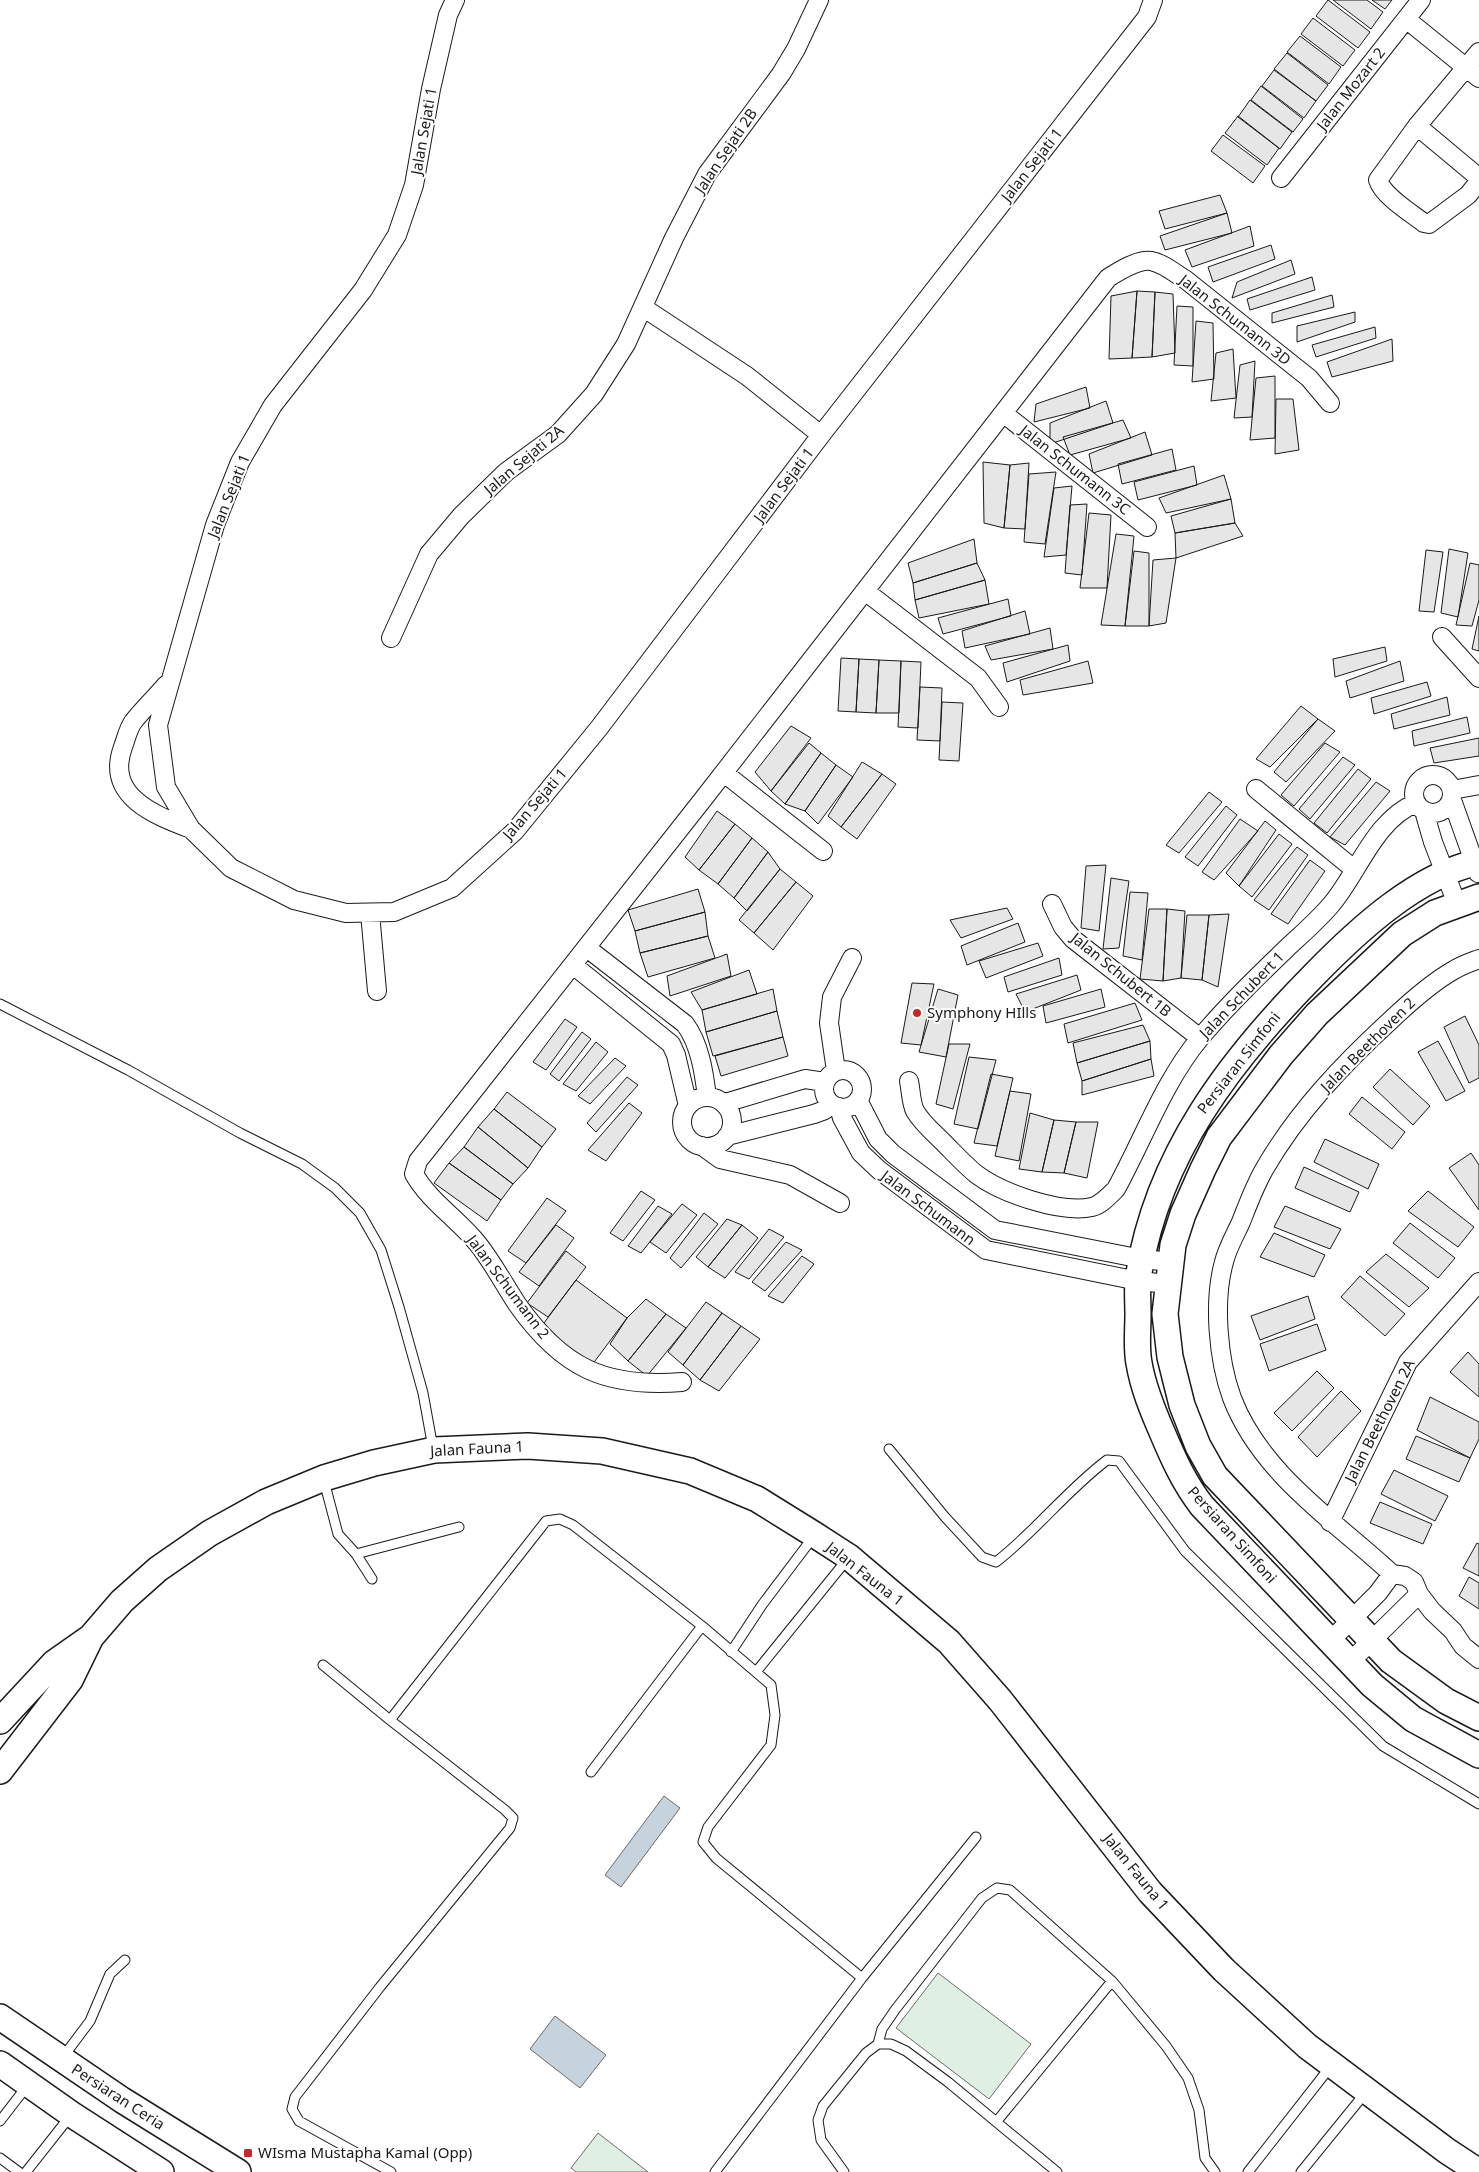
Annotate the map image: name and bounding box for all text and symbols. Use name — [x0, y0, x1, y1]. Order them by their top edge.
street label: Jalan Mozart 2 — [1310, 43, 1389, 136]
street label: Jalan Sejati 1 — [405, 85, 441, 178]
street label: Jalan Sejati 2B — [688, 104, 761, 199]
street label: Jalan Sejati 1 — [995, 123, 1066, 207]
street label: Jalan Schumann 3D — [1174, 268, 1296, 369]
street label: Jalan Schumann 3C — [1015, 419, 1135, 519]
street label: Jalan Sejati 2A — [478, 420, 568, 500]
street label: Jalan Sejati 1 — [747, 443, 818, 527]
street label: Jalan Sejati 1 — [201, 451, 254, 542]
street label: Jalan Sejati 1 — [496, 763, 571, 845]
street label: Jalan Schubert 1B — [1066, 926, 1176, 1021]
street label: Jalan Schubert 1 — [1193, 946, 1288, 1044]
street label: Jalan Beethoven 2 — [1314, 993, 1419, 1097]
place label: Symphony HIlls — [927, 1002, 1036, 1022]
marker: Symphony HIlls — [911, 1007, 923, 1019]
street label: Persiaran Simfoni — [1192, 1007, 1284, 1117]
street label: Jalan Schumann — [876, 1164, 980, 1249]
street label: Jalan Schumann 2 — [462, 1229, 555, 1342]
street label: Jalan Beethoven 2A — [1339, 1355, 1419, 1487]
street label: Jalan Fauna 1 — [428, 1436, 524, 1461]
street label: Persiaran Simfoni — [1184, 1481, 1282, 1587]
street label: Jalan Fauna 1 — [821, 1535, 909, 1610]
street label: Jalan Fauna 1 — [1098, 1827, 1174, 1914]
street label: Persiaran Ceria — [68, 2059, 169, 2134]
place label: WIsma Mustapha Kamal (Opp) — [258, 2142, 472, 2162]
marker: WIsma Mustapha Kamal (Opp) — [242, 2147, 254, 2159]

